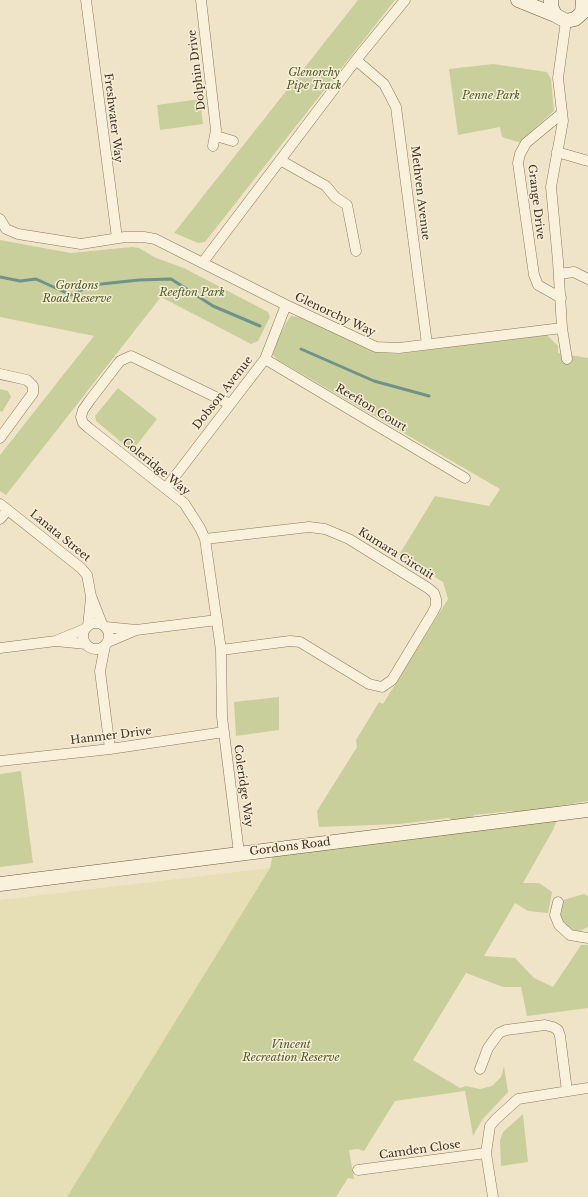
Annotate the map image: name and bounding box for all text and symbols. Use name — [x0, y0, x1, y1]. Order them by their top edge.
street label: Dolphin Drive — [185, 29, 209, 111]
park label: Glenorchy Pipe Track — [287, 66, 341, 92]
street label: Freshwater Way — [101, 72, 125, 164]
park label: Penne Park — [462, 89, 520, 103]
street label: Methven Avenue — [408, 145, 432, 241]
street label: Grange Drive — [525, 164, 547, 240]
park label: Gordons Road Reserve — [43, 279, 111, 305]
park label: Reefton Park — [159, 286, 225, 300]
street label: Glenorchy Way — [292, 290, 378, 340]
street label: Dobson Avenue — [190, 354, 256, 432]
street label: Reefton Court — [333, 382, 409, 434]
street label: Coleridge Way — [120, 436, 192, 498]
street label: Lanata Street — [27, 508, 93, 564]
street label: Kumara Circuit — [356, 525, 436, 583]
street label: Hanmer Drive — [70, 724, 152, 748]
street label: Coleridge Way — [231, 744, 255, 828]
street label: Gordons Road — [249, 835, 331, 859]
park label: Vincent Recreation Reserve — [243, 1038, 339, 1064]
street label: Camden Close — [378, 1138, 462, 1162]

